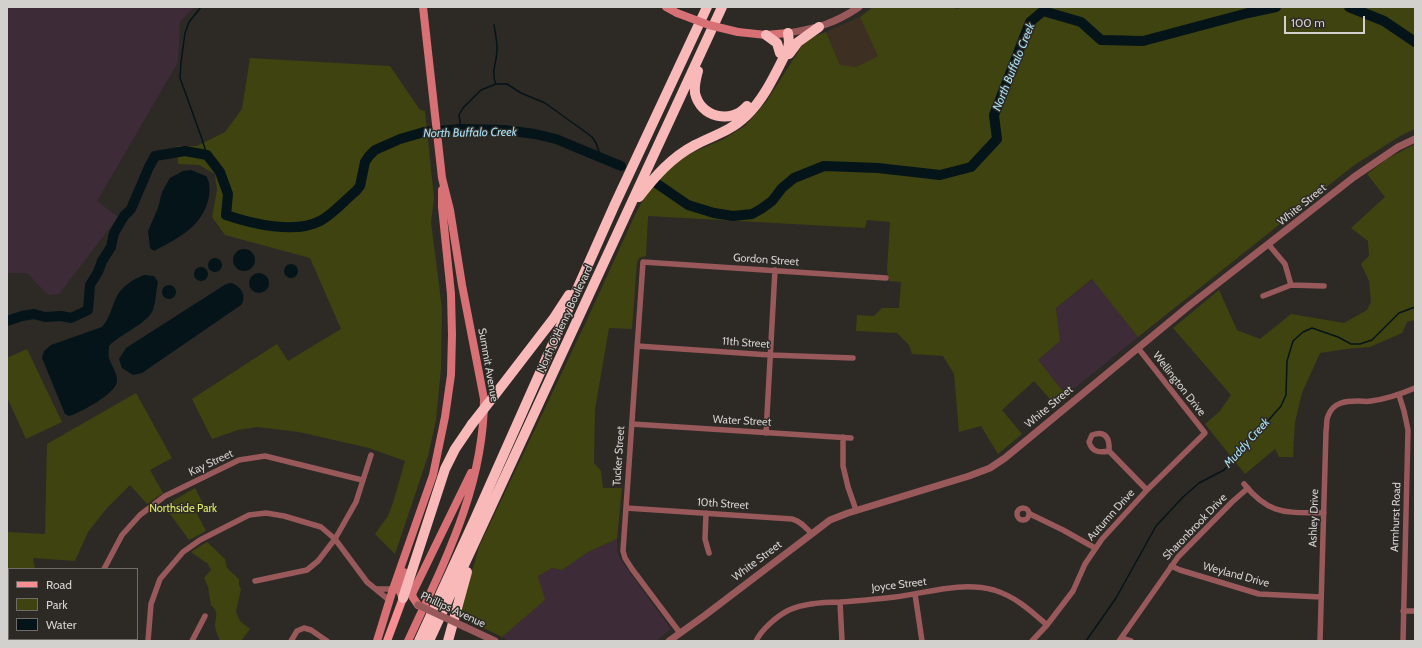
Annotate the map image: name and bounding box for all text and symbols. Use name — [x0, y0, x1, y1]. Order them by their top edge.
scale bar — [1286, 8, 1367, 34]
text: 100 m — [1291, 15, 1325, 30]
water label: North Buffalo Creek — [990, 21, 1038, 113]
water label: North Buffalo Creek — [423, 125, 517, 141]
street label: White Street — [1275, 181, 1329, 229]
street label: Gordon Street — [733, 251, 799, 269]
street label: North O'Henry Boulevard — [534, 263, 596, 375]
street label: Summit Avenue — [475, 327, 501, 403]
street label: 11th Street — [722, 335, 770, 351]
street label: Wellington Drive — [1150, 349, 1208, 419]
street label: White Street — [1022, 383, 1076, 431]
street label: Water Street — [712, 413, 772, 429]
water label: Muddy Creek — [1221, 415, 1273, 471]
street label: Tucker Street — [610, 426, 628, 486]
street label: Kay Street — [187, 447, 235, 479]
street label: Armhurst Road — [1388, 482, 1404, 552]
street label: Autumn Drive — [1084, 486, 1138, 544]
street label: Ashley Drive — [1306, 489, 1322, 547]
street label: Sharonbrook Drive — [1160, 491, 1230, 563]
street label: 10th Street — [697, 496, 749, 512]
park label: Northside Park — [149, 502, 217, 516]
street label: White Street — [730, 538, 784, 584]
street label: Weyland Drive — [1201, 560, 1271, 590]
legend — [8, 568, 138, 640]
street label: Joyce Street — [871, 575, 927, 595]
text: Road — [46, 577, 72, 592]
street label: Phillips Avenue — [418, 589, 488, 631]
text: Park — [46, 597, 68, 612]
text: Water — [46, 617, 76, 632]

